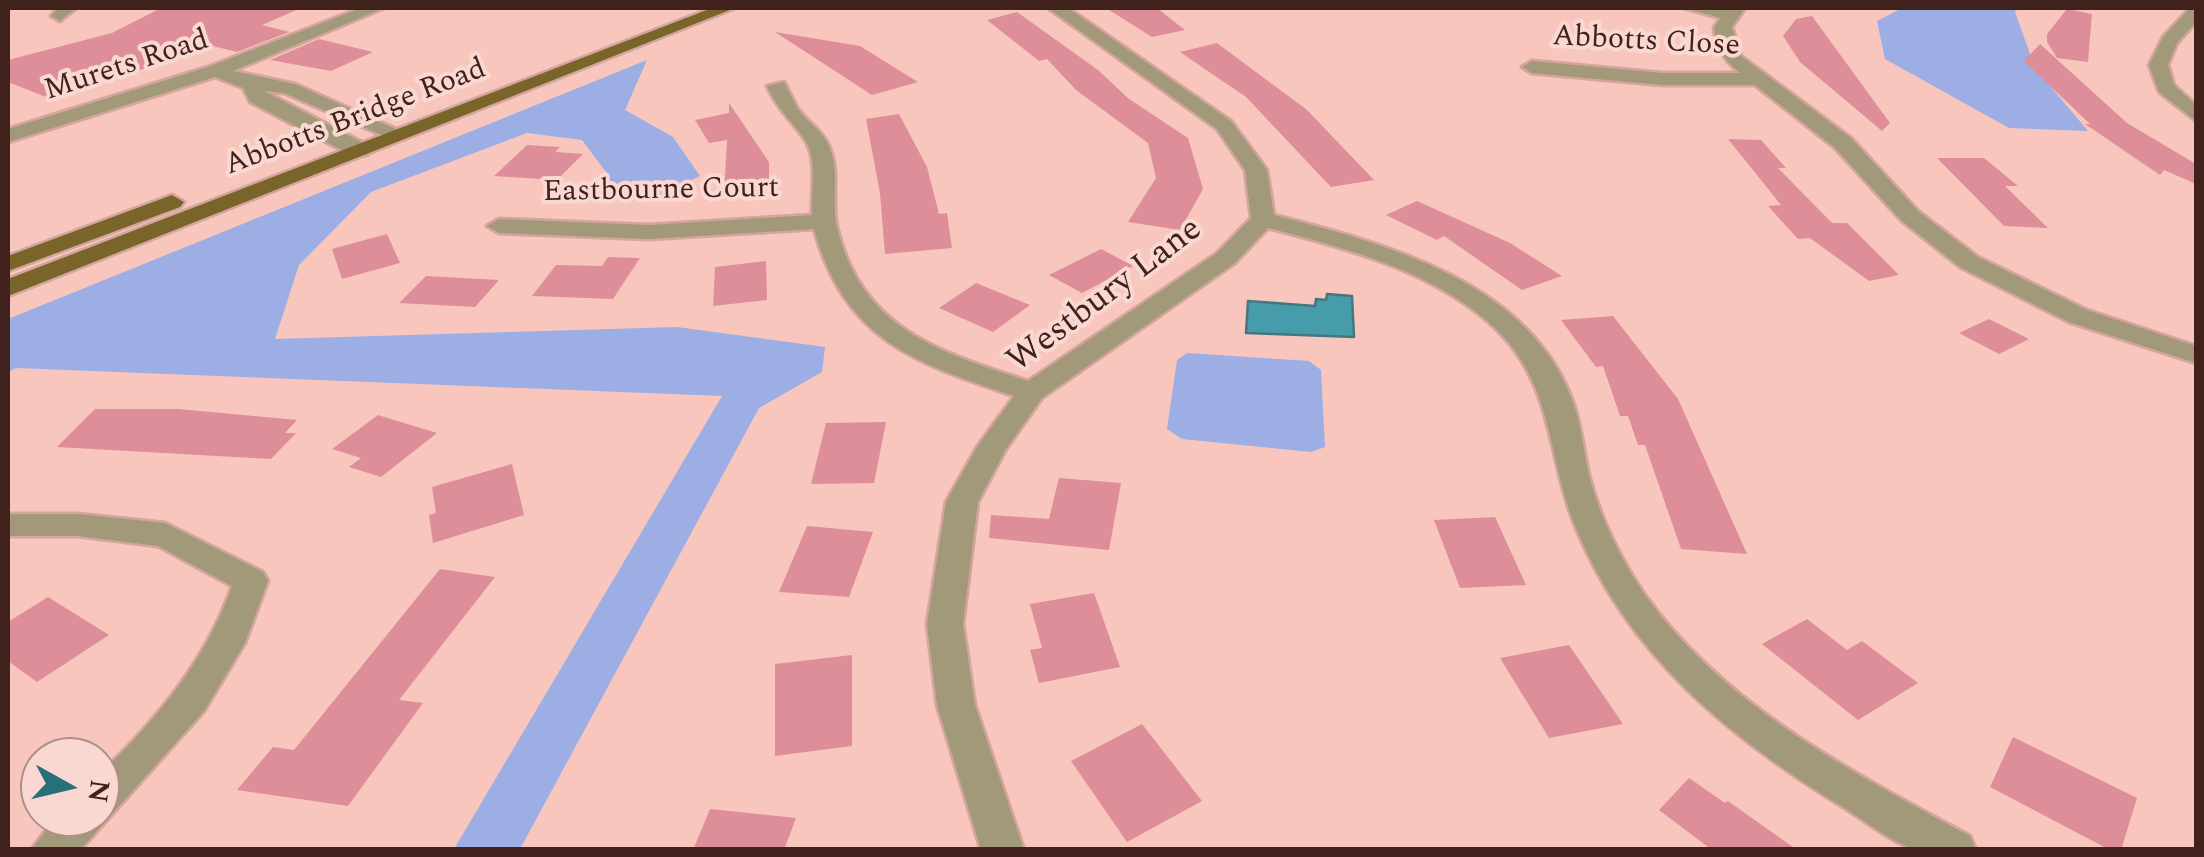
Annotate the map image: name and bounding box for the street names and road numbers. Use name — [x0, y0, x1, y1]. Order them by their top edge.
street label: Abbotts Close — [1551, 20, 1741, 66]
street label: Murets Road — [40, 24, 214, 110]
street label: Abbotts Bridge Road — [220, 53, 492, 185]
street label: Eastbourne Court — [543, 172, 779, 212]
street label: Westbury Lane — [1000, 210, 1212, 384]

